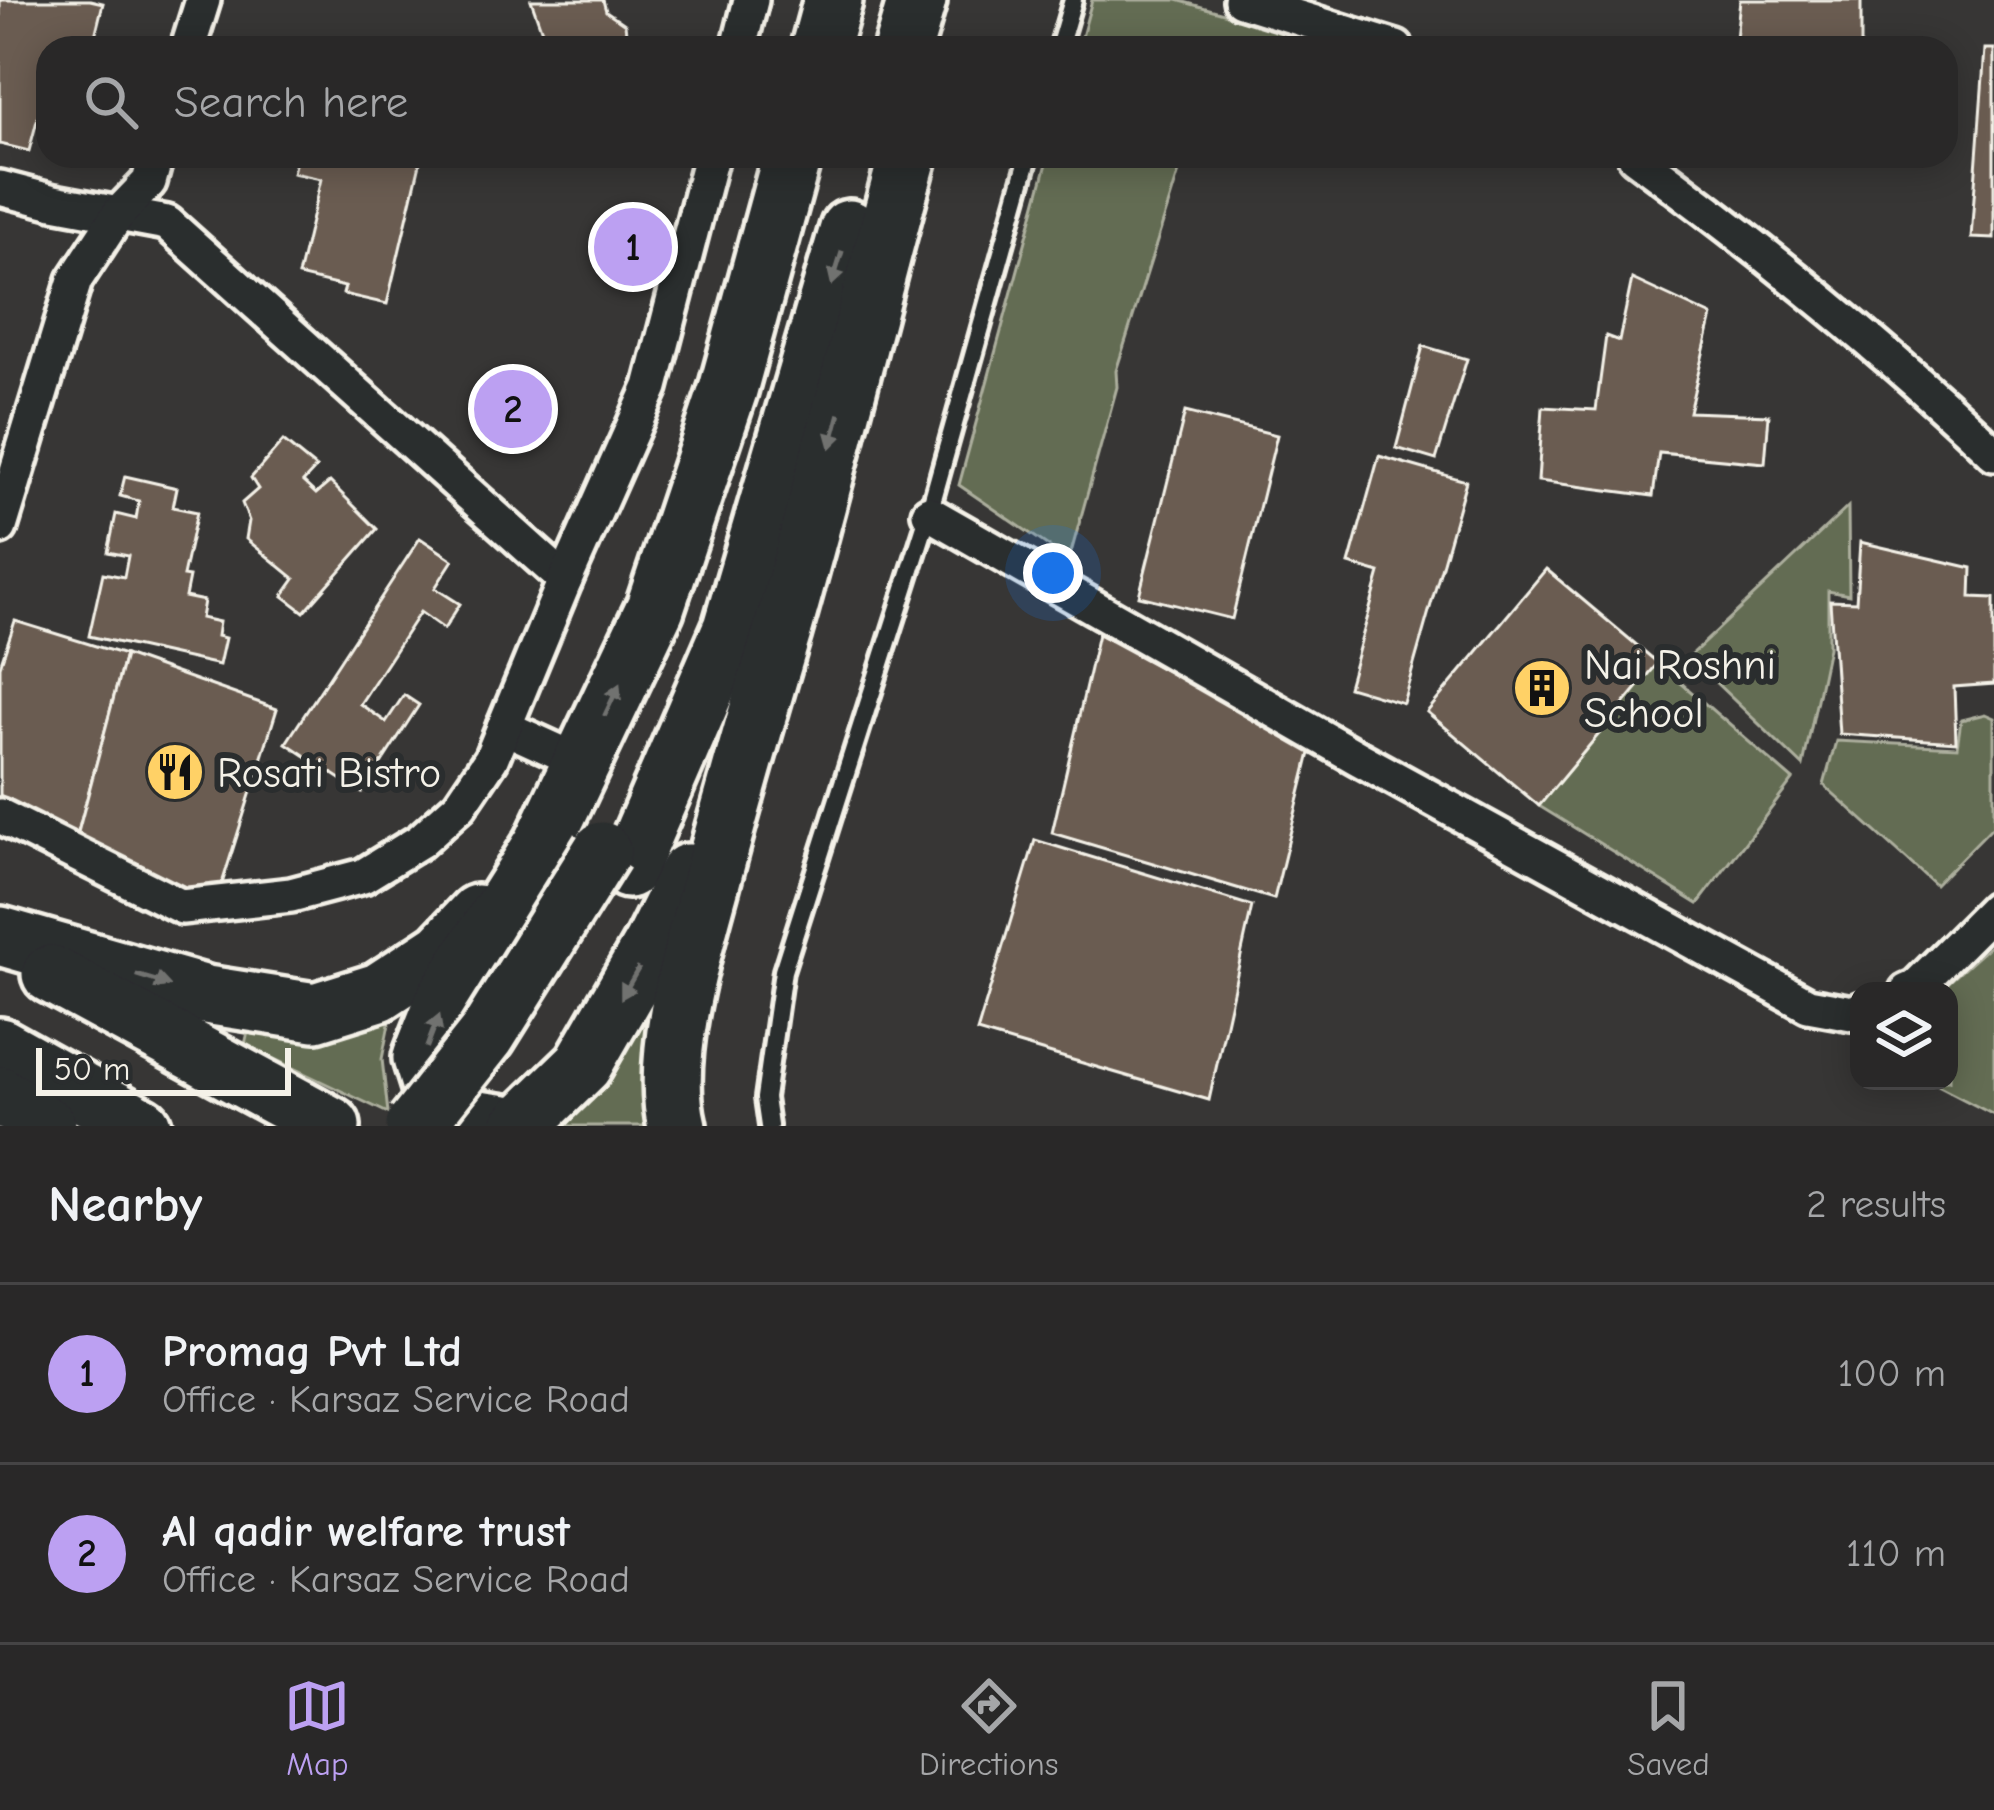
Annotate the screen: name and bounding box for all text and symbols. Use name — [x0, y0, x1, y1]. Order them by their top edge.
search box — [36, 36, 1958, 168]
icon: search — [78, 69, 144, 135]
text: Search here — [174, 76, 408, 128]
pin: 1 — [594, 202, 672, 292]
one-way arrow — [827, 250, 845, 287]
pin: 2 — [474, 364, 552, 454]
one-way arrow — [824, 413, 843, 450]
your location — [1023, 543, 1083, 603]
place label: Nai Roshni School — [1584, 641, 1776, 738]
building icon: Nai Roshni School — [1511, 657, 1573, 719]
one-way arrow — [602, 682, 622, 717]
restaurant icon: Rosati Bistro — [144, 741, 206, 803]
place label: Rosati Bistro — [217, 749, 441, 798]
one-way arrow — [620, 967, 641, 1000]
one-way arrow — [135, 972, 172, 990]
map controls — [1850, 982, 1958, 1090]
button: layers — [1850, 982, 1958, 1090]
one-way arrow — [425, 1012, 444, 1048]
scale bar — [36, 1042, 291, 1095]
text: 50 m — [54, 1050, 130, 1088]
text: Nearby — [48, 1175, 202, 1234]
text: 2 results — [1806, 1182, 1946, 1227]
text: Promag Pvt Ltd — [162, 1325, 462, 1377]
text: 1 — [79, 1351, 95, 1396]
text: 100 m — [1838, 1351, 1946, 1396]
text: Office · Karsaz Service Road — [162, 1377, 630, 1422]
text: Al qadir welfare trust — [162, 1505, 570, 1557]
text: 2 — [77, 1531, 97, 1576]
text: 110 m — [1846, 1531, 1946, 1576]
text: Office · Karsaz Service Road — [162, 1557, 630, 1602]
tab: Map — [284, 1673, 350, 1783]
tab: Directions — [919, 1673, 1059, 1783]
tab: Saved — [1627, 1673, 1710, 1783]

